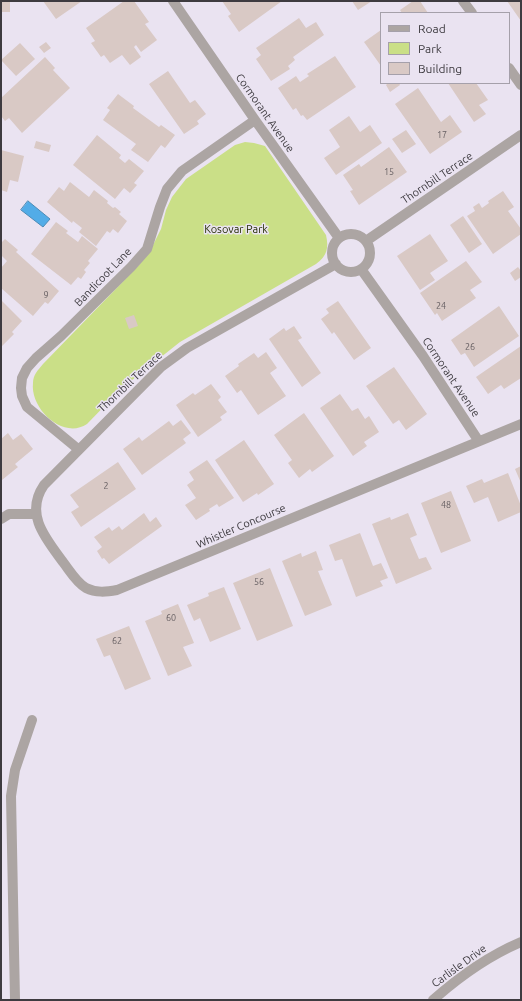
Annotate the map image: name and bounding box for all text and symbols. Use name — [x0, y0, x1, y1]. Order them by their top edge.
legend — [380, 12, 510, 84]
text: Road — [418, 22, 446, 35]
text: Park — [418, 42, 442, 55]
text: Building — [418, 62, 462, 75]
street label: Cormorant Avenue — [233, 71, 297, 155]
house number: 17 — [437, 130, 447, 140]
street label: Thornbill Terrace — [399, 149, 475, 207]
house number: 15 — [384, 167, 394, 177]
park label: Kosovar Park — [204, 222, 268, 236]
street label: Bandicoot Lane — [72, 245, 134, 309]
house number: 9 — [43, 290, 49, 300]
house number: 24 — [436, 301, 446, 311]
street label: Cormorant Avenue — [419, 335, 483, 419]
house number: 26 — [465, 342, 475, 352]
street label: Thornbill Terrace — [95, 349, 165, 415]
house number: 2 — [103, 481, 109, 491]
house number: 48 — [441, 500, 451, 510]
street label: Whistler Concourse — [194, 501, 288, 551]
house number: 56 — [254, 577, 264, 587]
house number: 60 — [166, 613, 176, 623]
house number: 62 — [112, 636, 122, 646]
street label: Carlisle Drive — [429, 942, 489, 990]

